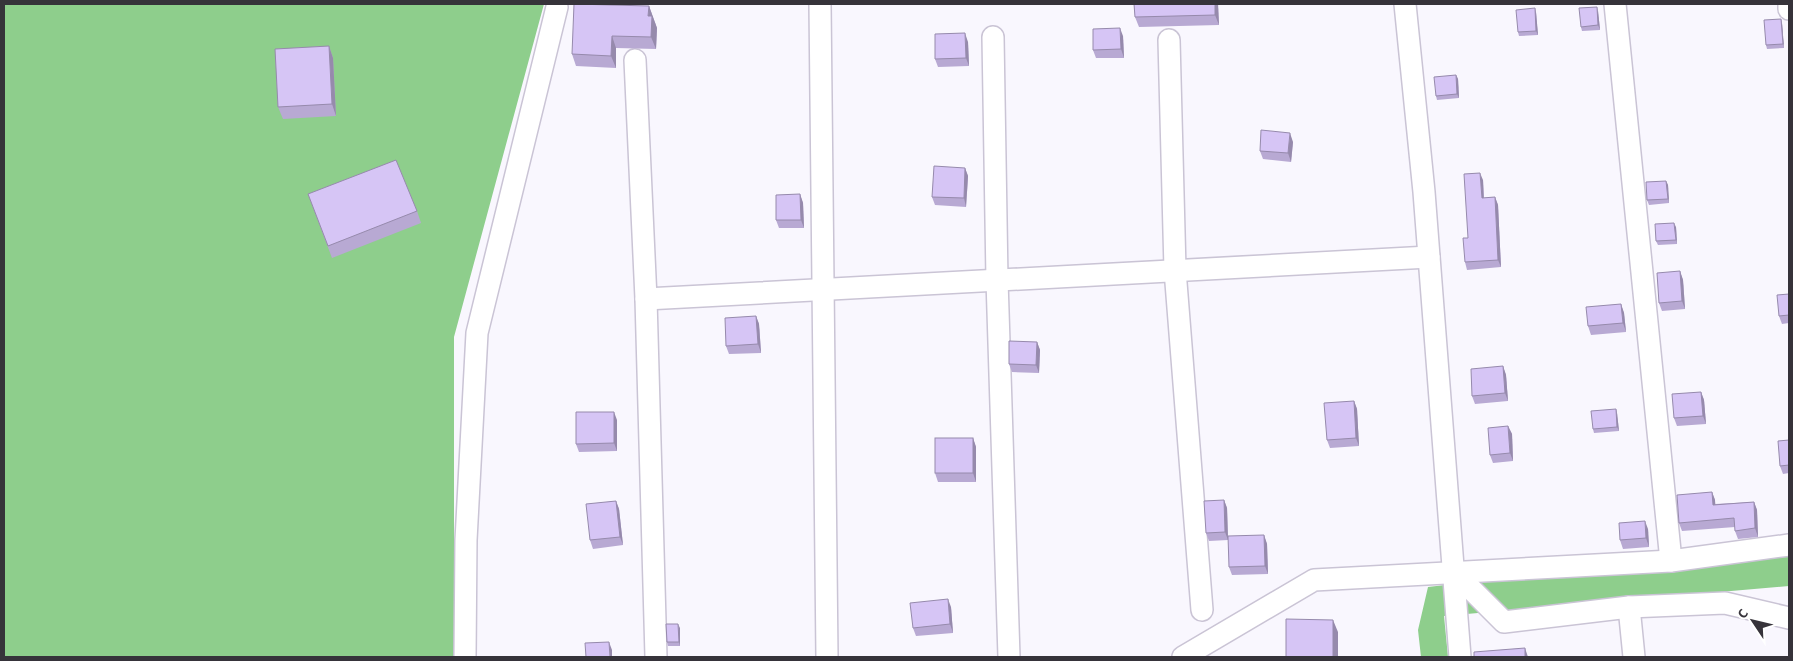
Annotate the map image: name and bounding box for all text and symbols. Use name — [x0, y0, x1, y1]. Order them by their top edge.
north arrow — [1728, 596, 1778, 646]
text: С — [1735, 607, 1751, 621]

